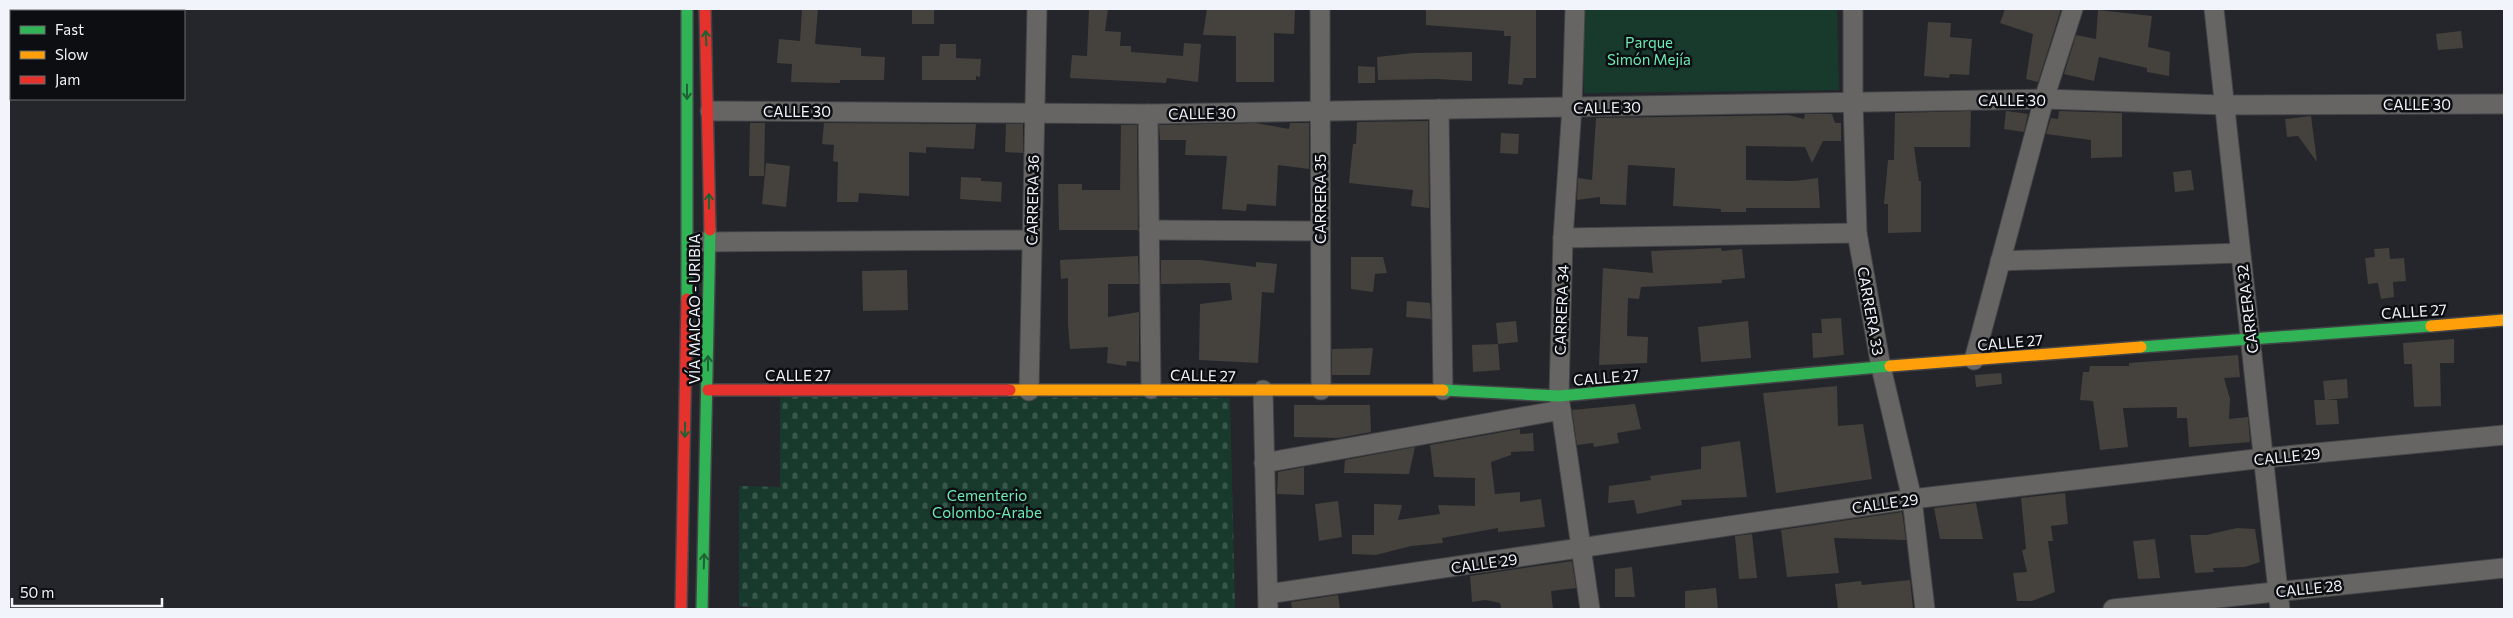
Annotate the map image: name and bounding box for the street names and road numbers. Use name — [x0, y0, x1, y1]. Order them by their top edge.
street label: CALLE 30 — [1978, 91, 2046, 109]
street label: CALLE 30 — [2383, 95, 2451, 113]
street label: CALLE 30 — [1573, 97, 1641, 117]
street label: CALLE 30 — [763, 102, 831, 120]
street label: CALLE 30 — [1168, 103, 1236, 123]
street label: CARRERA 35 — [1311, 154, 1329, 244]
street label: CARRERA 36 — [1022, 155, 1042, 245]
street label: VÍA MAICAO - URIBIA — [684, 234, 703, 384]
street label: CARRERA 32 — [2233, 263, 2261, 355]
street label: CARRERA 34 — [1550, 264, 1572, 356]
street label: CARRERA 33 — [1854, 265, 1888, 357]
street label: CALLE 27 — [2381, 300, 2448, 322]
street label: CALLE 27 — [1976, 330, 2044, 354]
street label: CALLE 27 — [1170, 365, 1236, 385]
street label: CALLE 27 — [1572, 365, 1640, 389]
street label: CALLE 27 — [765, 366, 831, 384]
street label: CALLE 29 — [2253, 444, 2321, 468]
street label: CALLE 29 — [1851, 489, 1919, 517]
street label: CALLE 29 — [1450, 549, 1518, 577]
street label: CALLE 28 — [2275, 576, 2343, 600]

